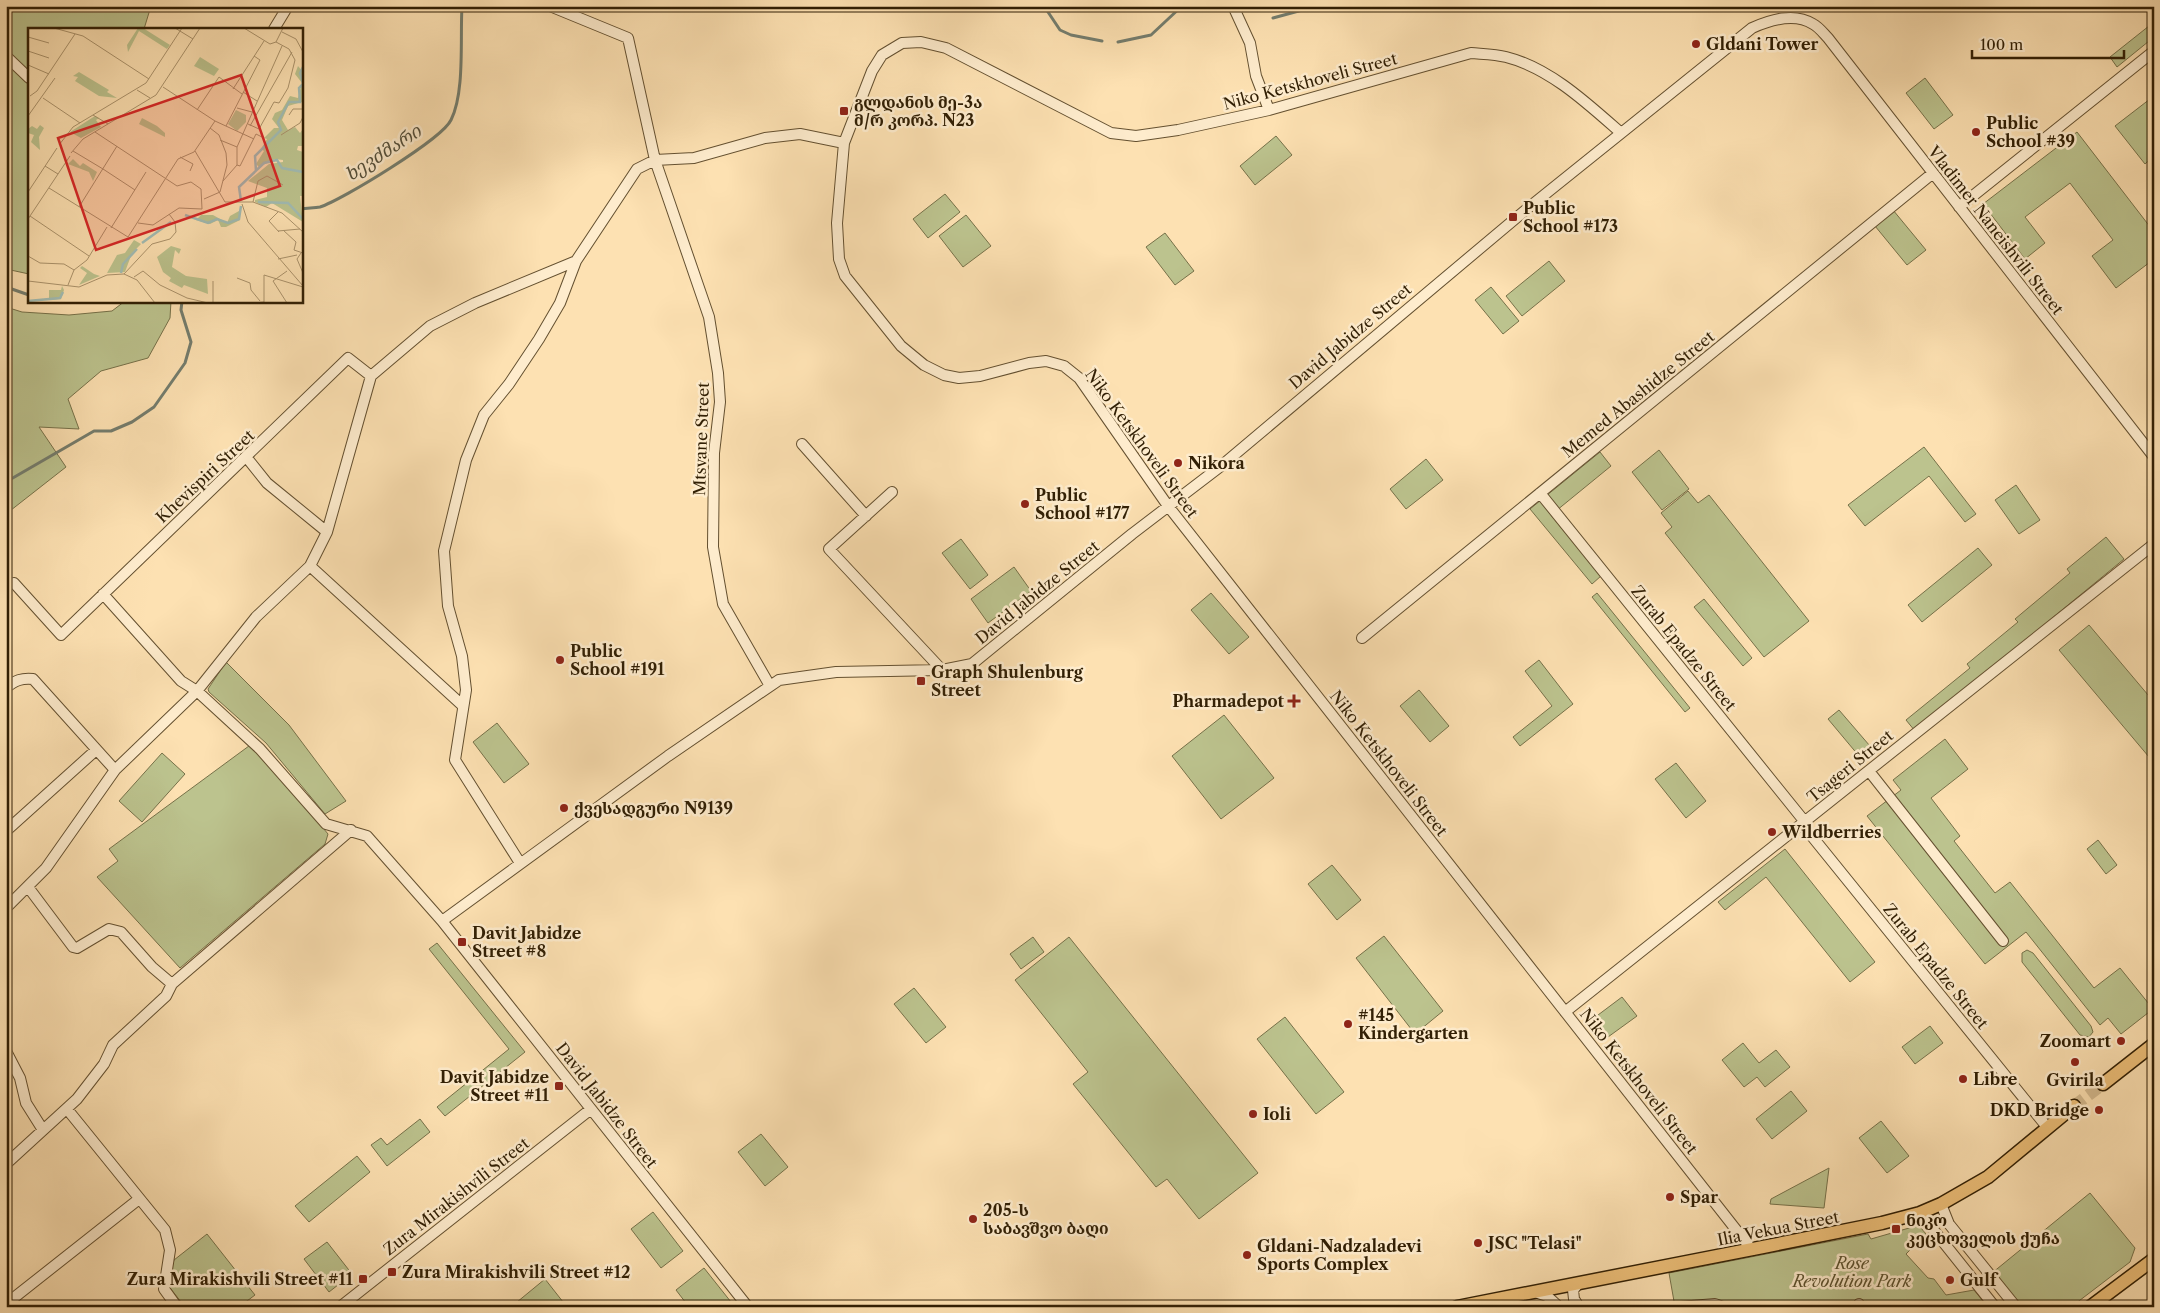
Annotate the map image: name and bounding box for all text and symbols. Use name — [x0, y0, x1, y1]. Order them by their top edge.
inset map — [28, 28, 302, 302]
scale bar — [1972, 28, 2125, 60]
place label: Gldani Tower — [1706, 34, 1819, 54]
text: 100 m — [1980, 35, 2023, 54]
marker: Gldani Tower — [1690, 38, 1702, 50]
street label: Niko Ketskhoveli Street — [1221, 48, 1400, 114]
place label: გლდანის მე-3ა მ/რ კორპ. N23 — [854, 92, 982, 130]
marker: გლდანის მე-3ა მ/რ კორპ. N23 — [838, 105, 850, 117]
place label: Public School #39 — [1986, 113, 2075, 151]
water label: ხევძმარი — [341, 119, 427, 186]
marker: Public School #39 — [1970, 126, 1982, 138]
street label: Vladimer Naneishvili Street — [1923, 141, 2068, 319]
place label: Public School #173 — [1523, 198, 1618, 236]
marker: Public School #173 — [1507, 211, 1519, 223]
street label: David Jabidze Street — [1285, 279, 1415, 393]
street label: Memed Abashidze Street — [1558, 326, 1719, 462]
street label: Niko Ketskhoveli Street — [1081, 365, 1203, 522]
street label: Mtsvane Street — [689, 382, 713, 496]
street label: Khevispiri Street — [152, 425, 259, 527]
place label: Nikora — [1188, 453, 1245, 473]
marker: Nikora — [1172, 457, 1184, 469]
place label: Public School #177 — [1035, 485, 1130, 523]
marker: Public School #177 — [1019, 498, 1031, 510]
street label: David Jabidze Street — [971, 536, 1103, 648]
street label: Zurab Epadze Street — [1627, 581, 1741, 715]
place label: Public School #191 — [570, 641, 665, 679]
marker: Public School #191 — [554, 654, 566, 666]
place label: Graph Shulenburg Street — [931, 662, 1084, 700]
marker: Graph Shulenburg Street — [915, 675, 927, 687]
street label: Niko Ketskhoveli Street — [1326, 686, 1452, 840]
place label: Pharmadepot — [1172, 691, 1285, 711]
marker: Pharmadepot — [1288, 695, 1300, 707]
street label: Tsageri Street — [1803, 725, 1897, 807]
place label: ქვესადგური N9139 — [574, 798, 733, 818]
marker: ქვესადგური N9139 — [558, 802, 570, 814]
place label: Wildberries — [1781, 822, 1881, 842]
marker: Wildberries — [1766, 826, 1778, 838]
street label: Zurab Epadze Street — [1879, 899, 1993, 1033]
place label: Davit Jabidze Street #8 — [472, 923, 582, 961]
marker: Davit Jabidze Street #8 — [456, 936, 468, 948]
street label: Niko Ketskhoveli Street — [1576, 1004, 1702, 1158]
place label: #145 Kindergarten — [1358, 1005, 1469, 1043]
marker: #145 Kindergarten — [1342, 1018, 1354, 1030]
place label: Zoomart — [2040, 1031, 2112, 1051]
marker: Zoomart — [2115, 1035, 2127, 1047]
street label: David Jabidze Street — [552, 1038, 662, 1172]
marker: Gvirila — [2069, 1056, 2081, 1068]
place label: Davit Jabidze Street #11 — [440, 1067, 550, 1105]
place label: Libre — [1973, 1069, 2018, 1089]
place label: Gvirila — [2046, 1070, 2104, 1090]
marker: Libre — [1957, 1073, 1969, 1085]
marker: Davit Jabidze Street #11 — [553, 1080, 565, 1092]
place label: DKD Bridge — [1990, 1100, 2089, 1120]
place label: Ioli — [1263, 1104, 1291, 1124]
marker: DKD Bridge — [2093, 1104, 2105, 1116]
marker: Ioli — [1247, 1108, 1259, 1120]
street label: Zura Mirakishvili Street — [379, 1133, 533, 1259]
place label: Spar — [1680, 1187, 1718, 1207]
marker: Spar — [1664, 1191, 1676, 1203]
place label: 205-ს საბავშვო ბაღი — [983, 1200, 1109, 1238]
street label: Ilia Vekua Street — [1715, 1206, 1841, 1250]
place label: ნიკო კეცხოველის ქუჩა — [1906, 1210, 2060, 1248]
marker: 205-ს საბავშვო ბაღი — [967, 1213, 979, 1225]
marker: ნიკო კეცხოველის ქუჩა — [1890, 1223, 1902, 1235]
place label: JSC "Telasi" — [1485, 1233, 1582, 1253]
place label: Gldani-Nadzaladevi Sports Complex — [1257, 1236, 1422, 1274]
marker: JSC "Telasi" — [1472, 1237, 1484, 1249]
marker: Gldani-Nadzaladevi Sports Complex — [1241, 1249, 1253, 1261]
park label: Rose Revolution Park — [1791, 1253, 1912, 1291]
place label: Zura Mirakishvili Street #12 — [402, 1262, 631, 1282]
marker: Zura Mirakishvili Street #12 — [386, 1266, 398, 1278]
place label: Zura Mirakishvili Street #11 — [127, 1269, 354, 1289]
place label: Gulf — [1960, 1270, 1999, 1290]
marker: Zura Mirakishvili Street #11 — [357, 1273, 369, 1285]
marker: Gulf — [1944, 1274, 1956, 1286]

